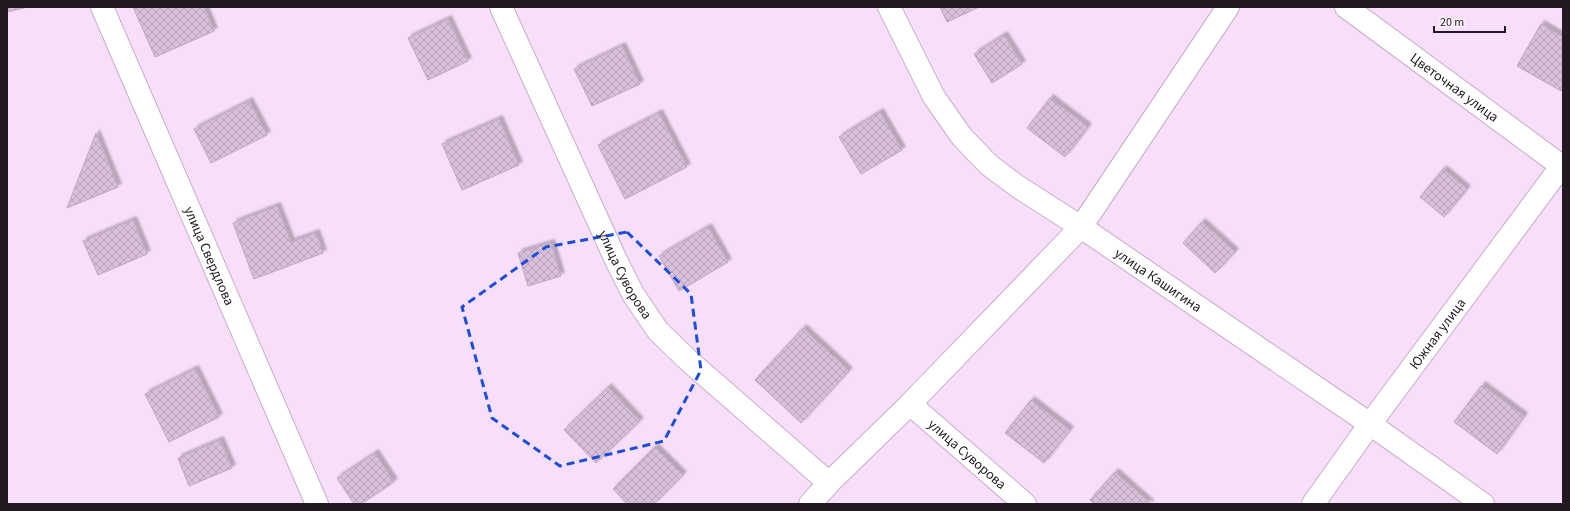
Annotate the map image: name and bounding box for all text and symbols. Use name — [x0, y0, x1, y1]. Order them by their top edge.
scale bar — [1434, 8, 1505, 34]
text: 20 m — [1440, 14, 1464, 31]
street label: Цветочная улица — [1406, 48, 1503, 127]
street label: улица Свердлова — [178, 203, 239, 309]
street label: улица Суворова — [593, 227, 656, 323]
street label: улица Кашигина — [1110, 244, 1205, 317]
street label: Южная улица — [1405, 294, 1471, 374]
street label: улица Суворова — [923, 415, 1010, 494]

